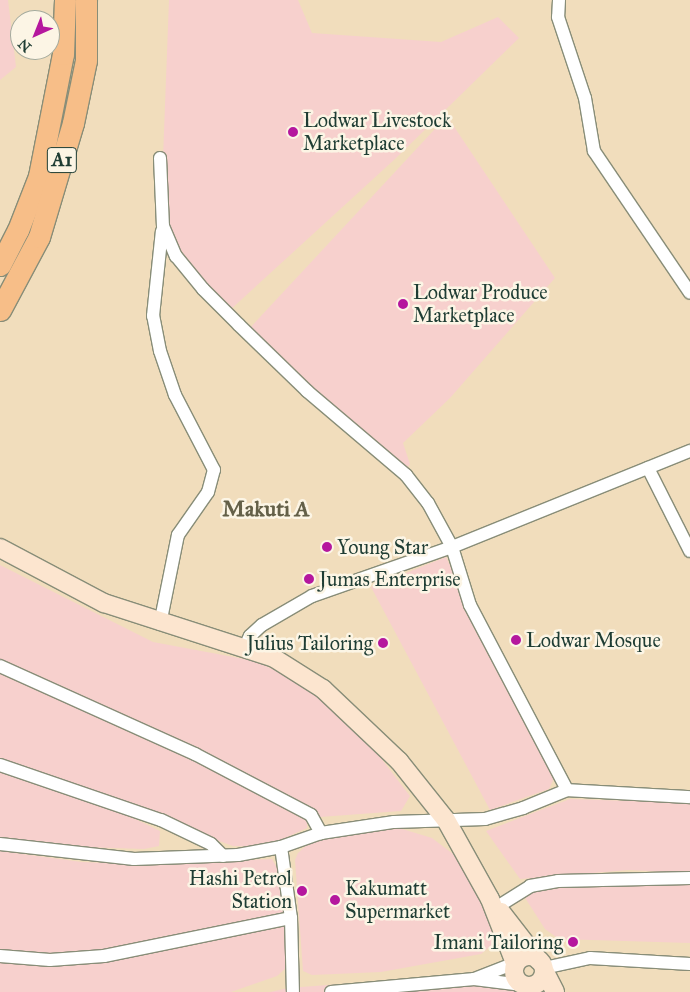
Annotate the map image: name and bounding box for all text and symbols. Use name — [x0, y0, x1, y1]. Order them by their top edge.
north arrow — [10, 10, 60, 60]
text: N — [15, 35, 35, 56]
place label: Lodwar Livestock Marketplace — [303, 108, 451, 155]
marker: Lodwar Livestock Marketplace — [287, 126, 299, 138]
road number: A1 — [46, 144, 78, 176]
place label: Lodwar Produce Marketplace — [413, 280, 548, 327]
marker: Lodwar Produce Marketplace — [397, 298, 409, 310]
district label: Makuti A — [222, 496, 310, 522]
place label: Young Star — [337, 535, 428, 559]
marker: Young Star — [321, 541, 333, 553]
place label: Jumas Enterprise — [319, 567, 461, 591]
marker: Jumas Enterprise — [303, 573, 315, 585]
place label: Lodwar Mosque — [526, 628, 661, 652]
place label: Julius Tailoring — [247, 631, 373, 655]
marker: Lodwar Mosque — [510, 634, 522, 646]
marker: Julius Tailoring — [377, 637, 389, 649]
place label: Hashi Petrol Station — [189, 867, 292, 914]
place label: Kakumatt Supermarket — [345, 876, 450, 923]
marker: Hashi Petrol Station — [296, 885, 308, 897]
marker: Kakumatt Supermarket — [329, 894, 341, 906]
place label: Imani Tailoring — [433, 930, 563, 954]
marker: Imani Tailoring — [567, 936, 579, 948]

